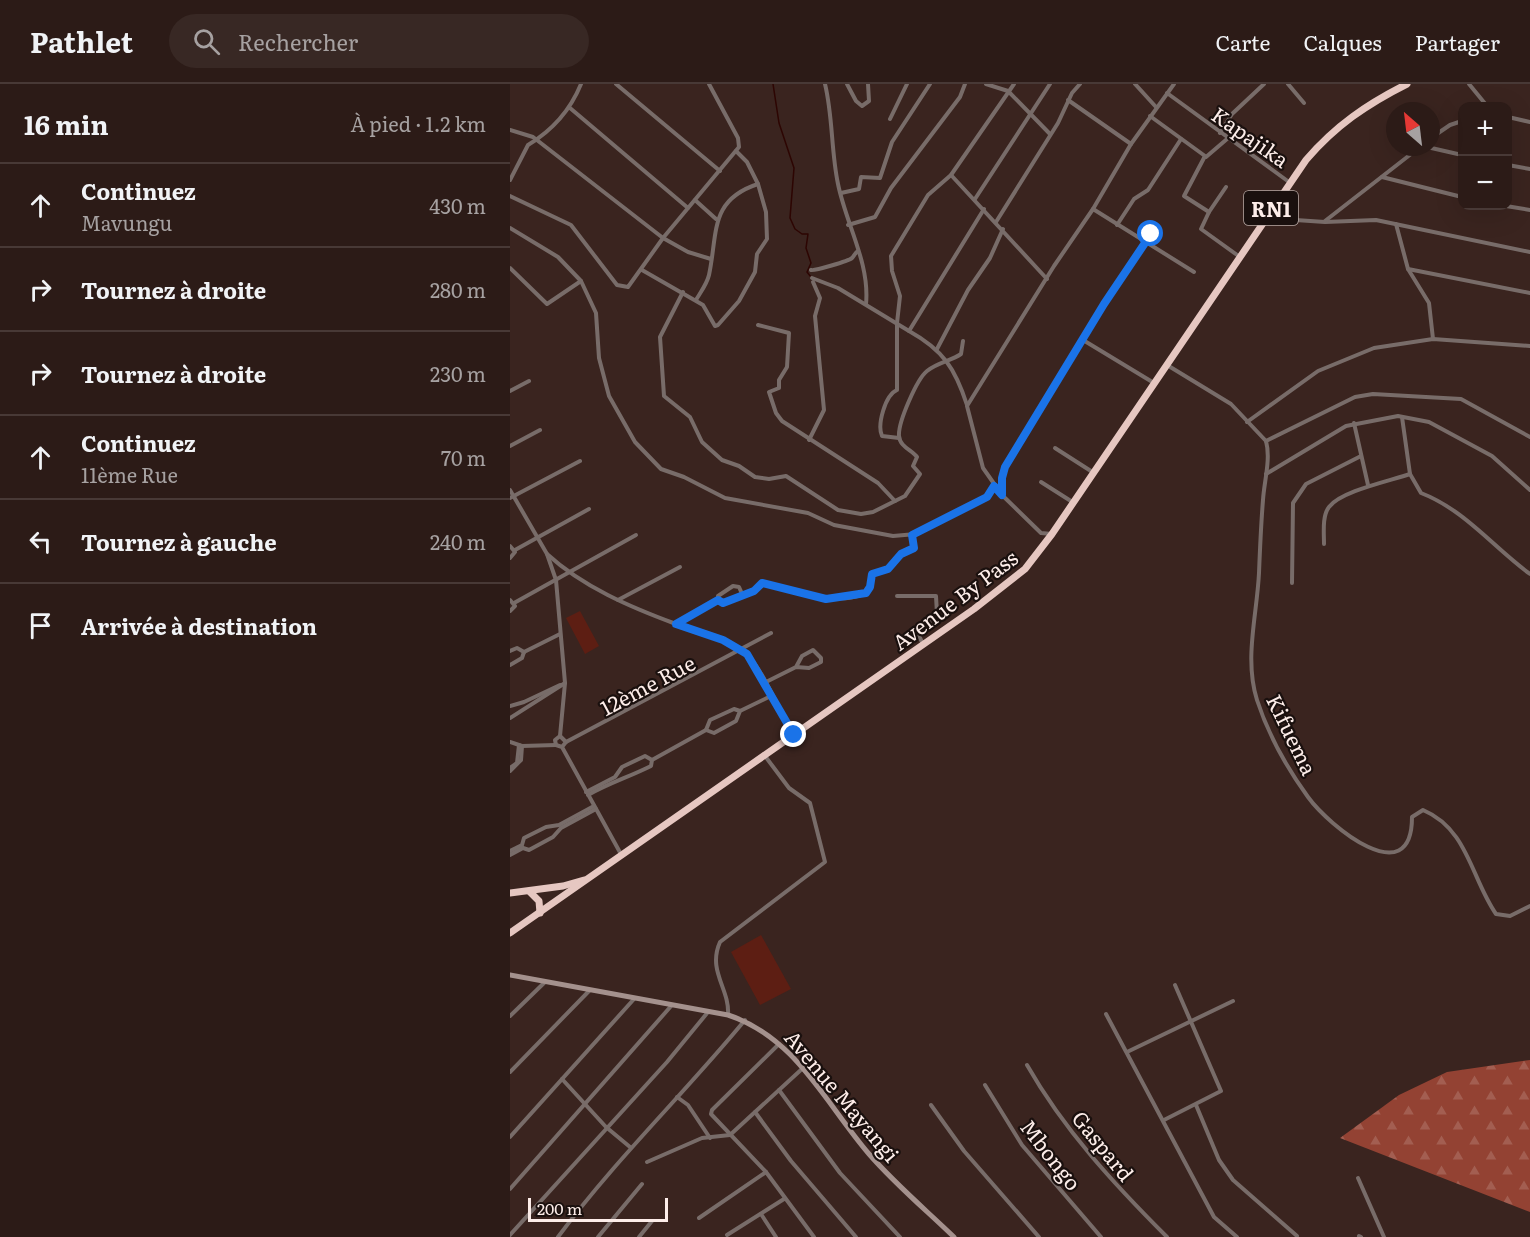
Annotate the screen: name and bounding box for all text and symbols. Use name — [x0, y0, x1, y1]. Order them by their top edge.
search box — [169, 14, 589, 68]
text: Pathlet — [30, 20, 133, 62]
icon: search — [190, 25, 223, 58]
text: Rechercher — [238, 25, 358, 58]
text: Carte — [1216, 26, 1270, 57]
text: Calques — [1303, 26, 1382, 57]
text: Partager — [1415, 26, 1500, 57]
street label: Kapajika — [1206, 98, 1297, 174]
north arrow — [1386, 102, 1440, 156]
map controls — [1458, 102, 1512, 210]
button: + — [1458, 102, 1512, 156]
text: 16 min — [24, 104, 109, 143]
text: À pied · 1.2 km — [351, 108, 486, 138]
button: − — [1458, 156, 1512, 210]
text: Continuez — [81, 174, 196, 207]
icon: ahead — [24, 189, 57, 222]
text: 430 m — [429, 190, 486, 220]
road number: RN1 — [1244, 191, 1298, 225]
text: Mavungu — [81, 207, 172, 237]
route start — [1137, 220, 1163, 246]
icon: right — [24, 273, 57, 306]
text: Tournez à droite — [81, 273, 266, 306]
text: 280 m — [430, 274, 486, 304]
icon: right — [24, 357, 57, 390]
text: Tournez à droite — [81, 357, 266, 390]
text: 230 m — [430, 358, 486, 388]
text: Continuez — [81, 426, 196, 459]
icon: ahead — [24, 441, 57, 474]
text: 70 m — [441, 442, 486, 472]
text: 11ème Rue — [81, 459, 178, 489]
icon: left — [24, 525, 57, 558]
text: Tournez à gauche — [81, 525, 277, 558]
text: 240 m — [430, 526, 486, 556]
street label: Avenue By Pass — [885, 541, 1023, 657]
icon: arrive — [24, 609, 57, 642]
text: Arrivée à destination — [81, 609, 317, 642]
street label: 12ème Rue — [594, 646, 700, 722]
street label: Kifuema — [1260, 688, 1326, 780]
route end — [780, 721, 806, 747]
street label: Avenue Mayangi — [778, 1022, 908, 1168]
street label: Gaspard — [1066, 1103, 1142, 1187]
street label: Mbongo — [1014, 1112, 1090, 1196]
scale bar — [528, 1195, 668, 1222]
text: 200 m — [537, 1196, 582, 1220]

